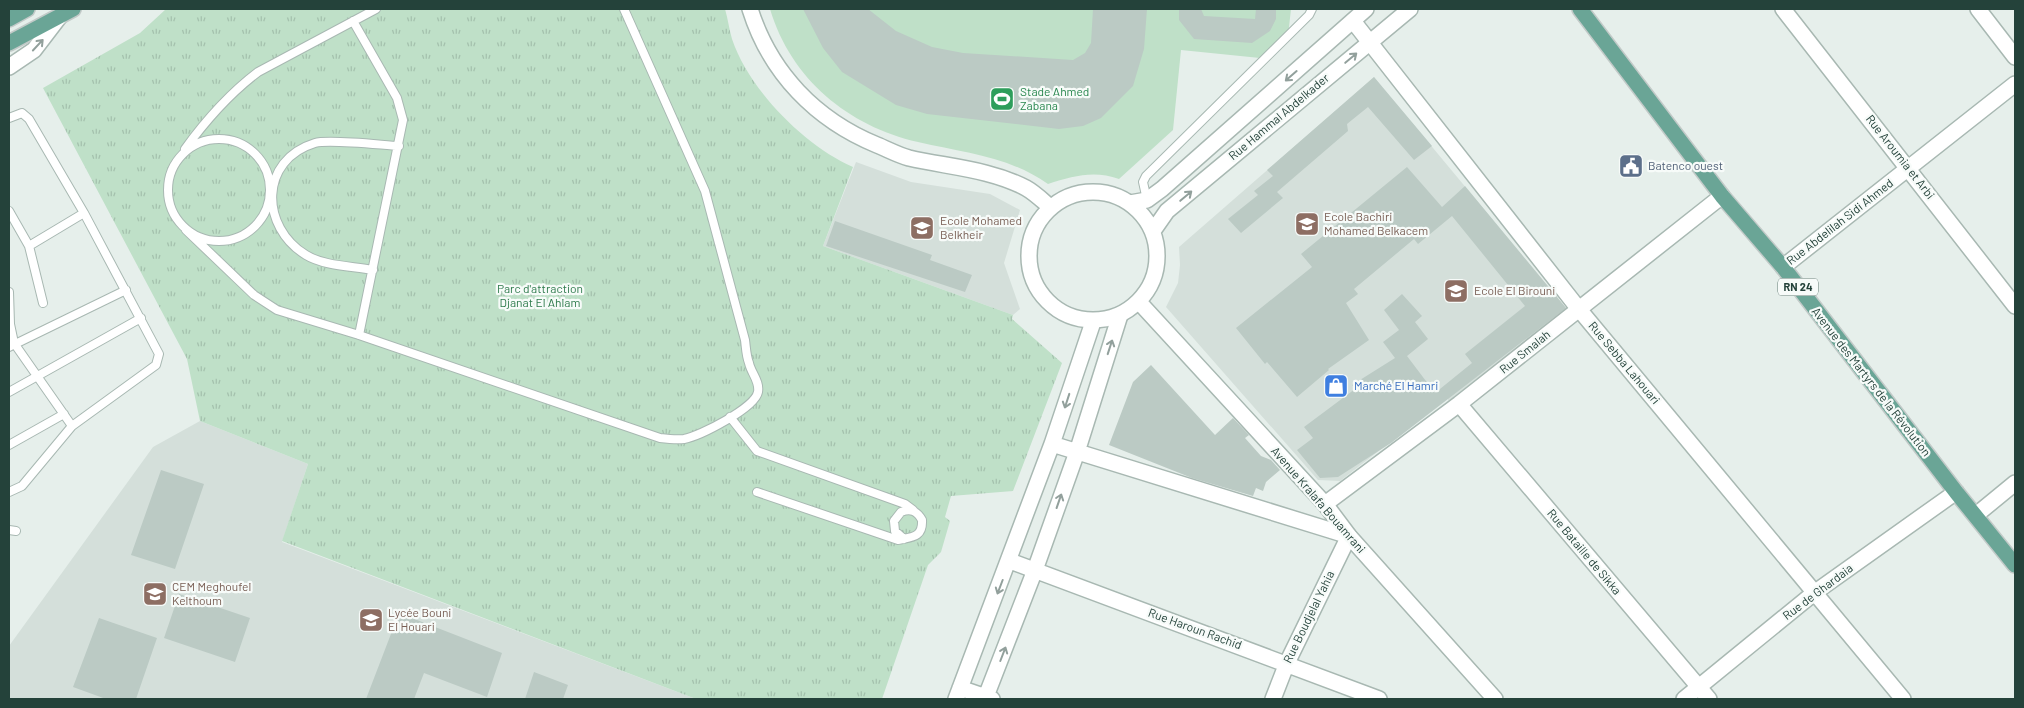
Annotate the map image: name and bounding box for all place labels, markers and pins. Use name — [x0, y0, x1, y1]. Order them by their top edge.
place label: Stade Ahmed Zabana — [1020, 84, 1089, 112]
sports icon: Stade Ahmed Zabana — [989, 86, 1015, 112]
public building icon: Batenco ouest — [1618, 153, 1644, 179]
place label: Batenco ouest — [1648, 158, 1723, 172]
place label: Ecole Bachiri Mohamed Belkacem — [1324, 209, 1428, 237]
school or university icon: Ecole Bachiri Mohamed Belkacem — [1294, 211, 1320, 237]
place label: Ecole Mohamed Belkheir — [940, 213, 1022, 241]
school or university icon: Ecole Mohamed Belkheir — [909, 215, 935, 241]
school or university icon: Ecole El Birouni — [1443, 278, 1469, 304]
place label: Ecole El Birouni — [1474, 283, 1555, 297]
shop icon: Marché El Hamri — [1323, 373, 1349, 399]
place label: Marché El Hamri — [1354, 378, 1438, 392]
place label: CEM Meghoufel Kelthoum — [172, 579, 251, 607]
school or university icon: CEM Meghoufel Kelthoum — [142, 581, 168, 607]
place label: Lycée Bouni El Houari — [388, 605, 451, 633]
school or university icon: Lycée Bouni El Houari — [358, 607, 384, 633]

